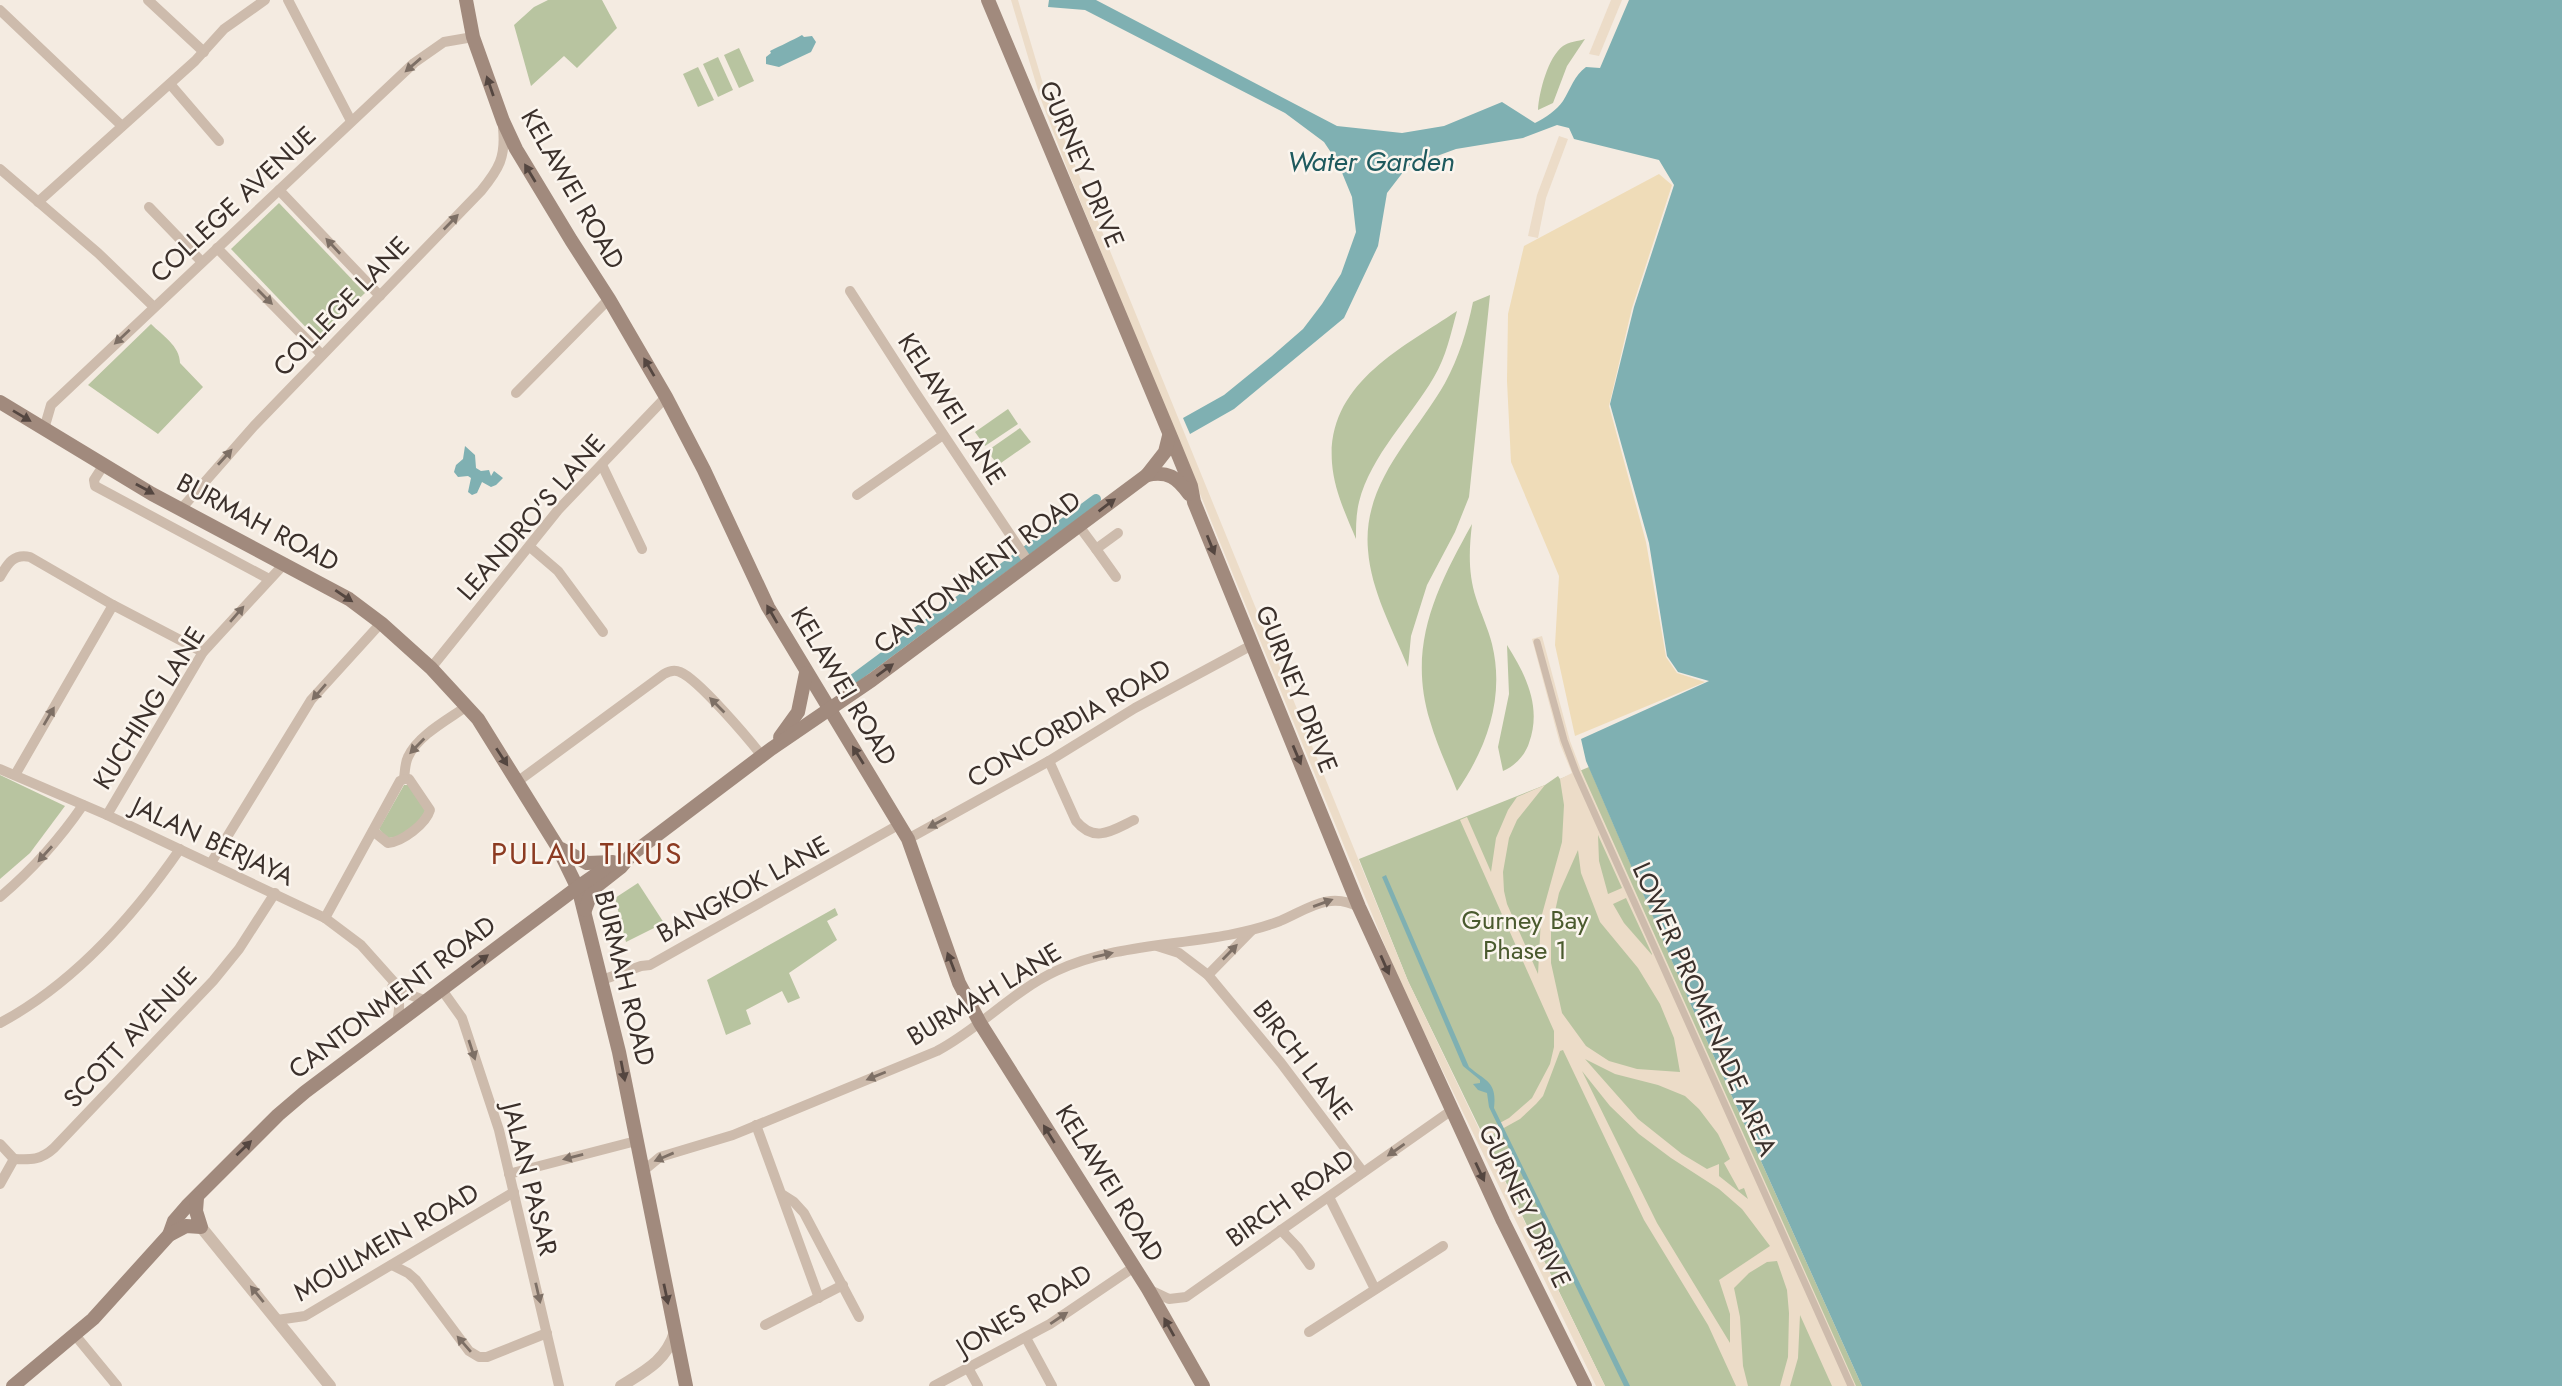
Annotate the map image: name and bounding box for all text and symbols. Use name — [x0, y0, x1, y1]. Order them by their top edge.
one-way arrow — [404, 57, 422, 73]
one-way arrow — [484, 75, 495, 96]
street label: GURNEY DRIVE — [1030, 75, 1134, 253]
street label: KELAWEI ROAD — [512, 102, 634, 276]
street label: COLLEGE AVENUE — [141, 117, 325, 291]
water label: Water Garden — [1287, 141, 1455, 182]
one-way arrow — [524, 163, 536, 183]
one-way arrow — [442, 214, 458, 231]
street label: COLLEGE LANE — [264, 227, 418, 385]
one-way arrow — [324, 238, 341, 255]
one-way arrow — [256, 288, 273, 305]
street label: KELAWEI LANE — [889, 326, 1015, 492]
one-way arrow — [114, 329, 131, 345]
one-way arrow — [642, 358, 655, 377]
one-way arrow — [13, 409, 32, 422]
street label: LEANDRO'S LANE — [448, 425, 614, 609]
one-way arrow — [217, 448, 233, 466]
street label: BURMAH ROAD — [170, 463, 346, 581]
street label: CANTONMENT ROAD — [865, 481, 1089, 663]
one-way arrow — [135, 483, 154, 495]
one-way arrow — [1098, 498, 1117, 512]
one-way arrow — [1206, 534, 1217, 555]
one-way arrow — [335, 589, 354, 602]
street label: KELAWEI ROAD — [782, 599, 906, 773]
street label: GURNEY DRIVE — [1246, 599, 1348, 779]
one-way arrow — [229, 605, 245, 623]
one-way arrow — [766, 605, 778, 624]
street label: KUCHING LANE — [84, 619, 214, 797]
street label: CONCORDIA ROAD — [960, 649, 1178, 797]
one-way arrow — [876, 663, 895, 677]
one-way arrow — [312, 683, 327, 700]
one-way arrow — [709, 697, 726, 714]
one-way arrow — [43, 706, 55, 725]
one-way arrow — [410, 737, 426, 754]
one-way arrow — [1291, 745, 1303, 765]
one-way arrow — [852, 746, 865, 765]
one-way arrow — [496, 748, 509, 767]
street label: JALAN BERJAYA — [123, 786, 301, 896]
one-way arrow — [927, 817, 947, 829]
street label: BANGKOK LANE — [650, 826, 836, 952]
district label: PULAU TIKUS — [491, 832, 683, 875]
one-way arrow — [38, 846, 53, 863]
street label: LOWER PROMENADE AREA — [1623, 856, 1787, 1163]
street label: BURMAH ROAD — [585, 887, 665, 1069]
one-way arrow — [1313, 897, 1334, 908]
park label: Gurney Bay Phase 1 — [1462, 901, 1589, 969]
street label: CANTONMENT ROAD — [280, 906, 504, 1088]
street label: BURMAH LANE — [900, 933, 1068, 1055]
one-way arrow — [1222, 944, 1238, 961]
one-way arrow — [1092, 949, 1114, 960]
one-way arrow — [946, 951, 957, 972]
one-way arrow — [470, 954, 488, 969]
one-way arrow — [1379, 955, 1391, 975]
street label: SCOTT AVENUE — [54, 958, 206, 1116]
street label: BIRCH LANE — [1244, 992, 1362, 1128]
one-way arrow — [467, 1039, 478, 1060]
one-way arrow — [617, 1060, 628, 1082]
one-way arrow — [866, 1071, 887, 1082]
street label: JALAN PASAR — [492, 1096, 567, 1260]
street label: KELAWEI ROAD — [1046, 1097, 1174, 1269]
street label: GURNEY DRIVE — [1469, 1118, 1581, 1294]
one-way arrow — [1043, 1124, 1056, 1143]
street label: BIRCH ROAD — [1218, 1140, 1362, 1256]
one-way arrow — [235, 1141, 252, 1157]
one-way arrow — [1387, 1143, 1405, 1157]
one-way arrow — [654, 1151, 674, 1163]
one-way arrow — [561, 1152, 583, 1163]
one-way arrow — [1474, 1162, 1486, 1182]
street label: MOULMEIN ROAD — [286, 1173, 486, 1311]
street label: JONES ROAD — [946, 1254, 1099, 1367]
one-way arrow — [532, 1282, 543, 1304]
one-way arrow — [661, 1283, 672, 1305]
one-way arrow — [249, 1286, 264, 1304]
one-way arrow — [1049, 1312, 1068, 1325]
one-way arrow — [1163, 1317, 1175, 1336]
one-way arrow — [456, 1335, 472, 1353]

